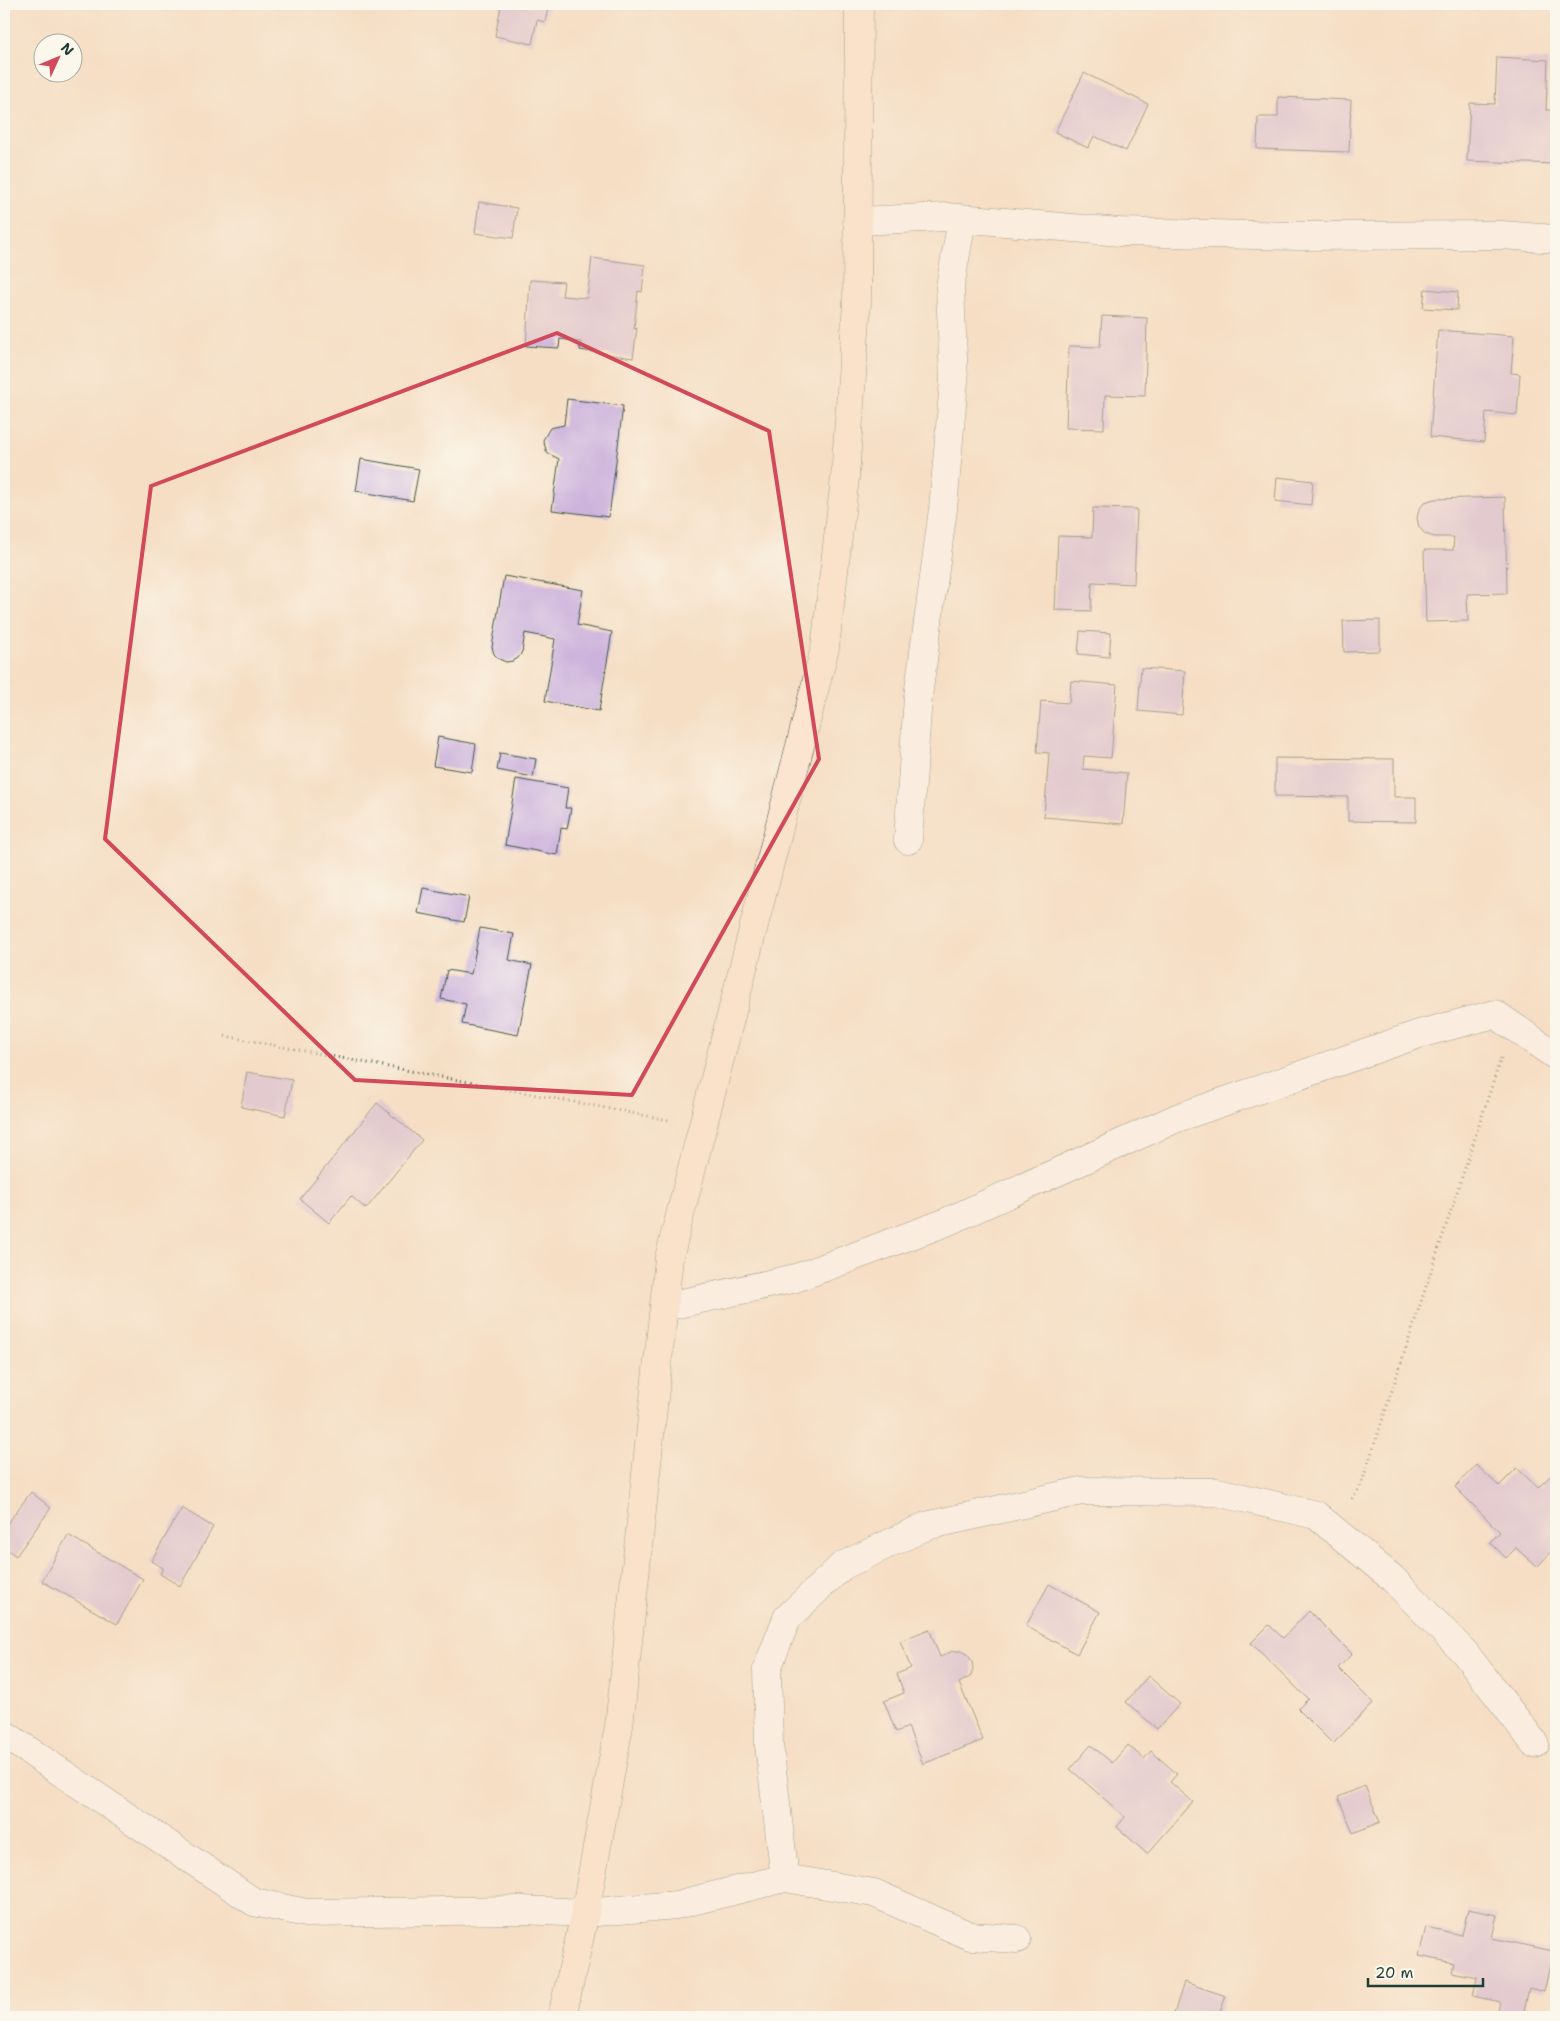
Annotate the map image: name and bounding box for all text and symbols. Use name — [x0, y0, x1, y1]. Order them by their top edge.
north arrow — [32, 32, 82, 82]
text: N — [57, 39, 78, 59]
scale bar — [1368, 1956, 1482, 1988]
text: 20 m — [1375, 1963, 1414, 1983]

